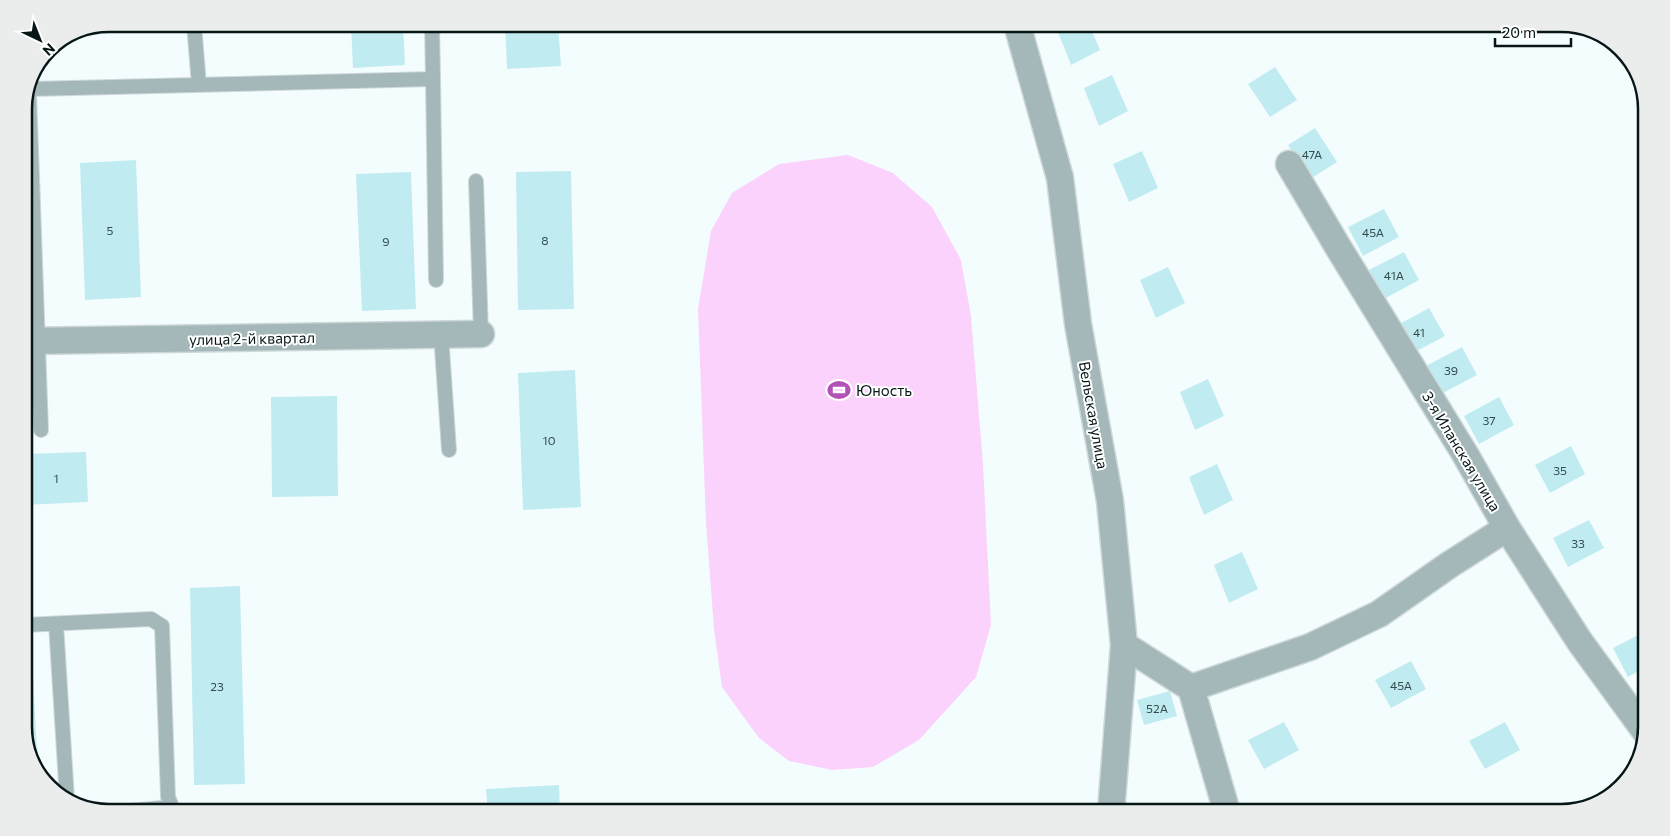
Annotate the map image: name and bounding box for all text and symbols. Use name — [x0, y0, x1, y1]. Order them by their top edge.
north arrow — [15, 15, 65, 65]
scale bar — [1495, 15, 1571, 47]
text: 20 m — [1502, 23, 1536, 41]
text: N — [40, 40, 59, 60]
house number: 47А — [1302, 147, 1322, 161]
house number: 5 — [107, 223, 114, 237]
house number: 45А — [1362, 225, 1384, 239]
house number: 8 — [541, 233, 549, 247]
house number: 9 — [382, 234, 390, 248]
house number: 41А — [1384, 268, 1404, 282]
house number: 41 — [1413, 325, 1425, 339]
street label: улица 2-й квартал — [189, 328, 315, 348]
street label: Вельская улица — [1076, 360, 1112, 470]
house number: 39 — [1444, 363, 1458, 377]
sports icon: Юность — [826, 377, 852, 403]
place label: Юность — [856, 381, 912, 399]
street label: 3-я Иланская улица — [1419, 388, 1505, 514]
house number: 37 — [1482, 413, 1496, 427]
house number: 10 — [543, 433, 556, 447]
house number: 35 — [1553, 463, 1567, 477]
house number: 1 — [53, 471, 59, 485]
house number: 33 — [1571, 536, 1585, 550]
house number: 45А — [1390, 678, 1412, 692]
house number: 23 — [210, 679, 224, 693]
house number: 52А — [1146, 701, 1168, 715]

